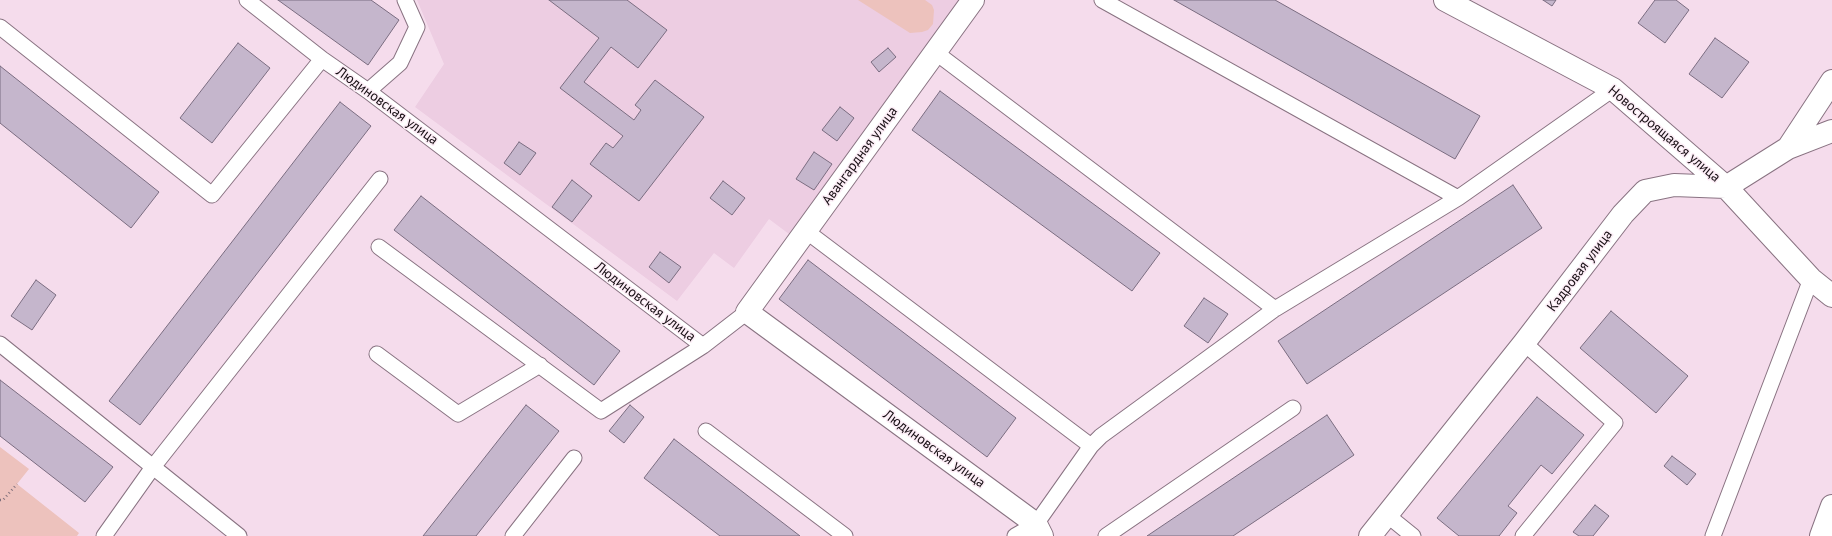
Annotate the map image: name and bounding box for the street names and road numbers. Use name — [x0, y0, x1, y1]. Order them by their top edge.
street label: Людиновская улица — [333, 63, 441, 149]
street label: Новостроящаяся улица — [1604, 82, 1724, 186]
street label: Авангардная улица — [819, 104, 901, 208]
street label: Кадровая улица — [1544, 227, 1616, 315]
street label: Людиновская улица — [591, 259, 699, 345]
street label: Людиновская улица — [880, 406, 988, 492]

